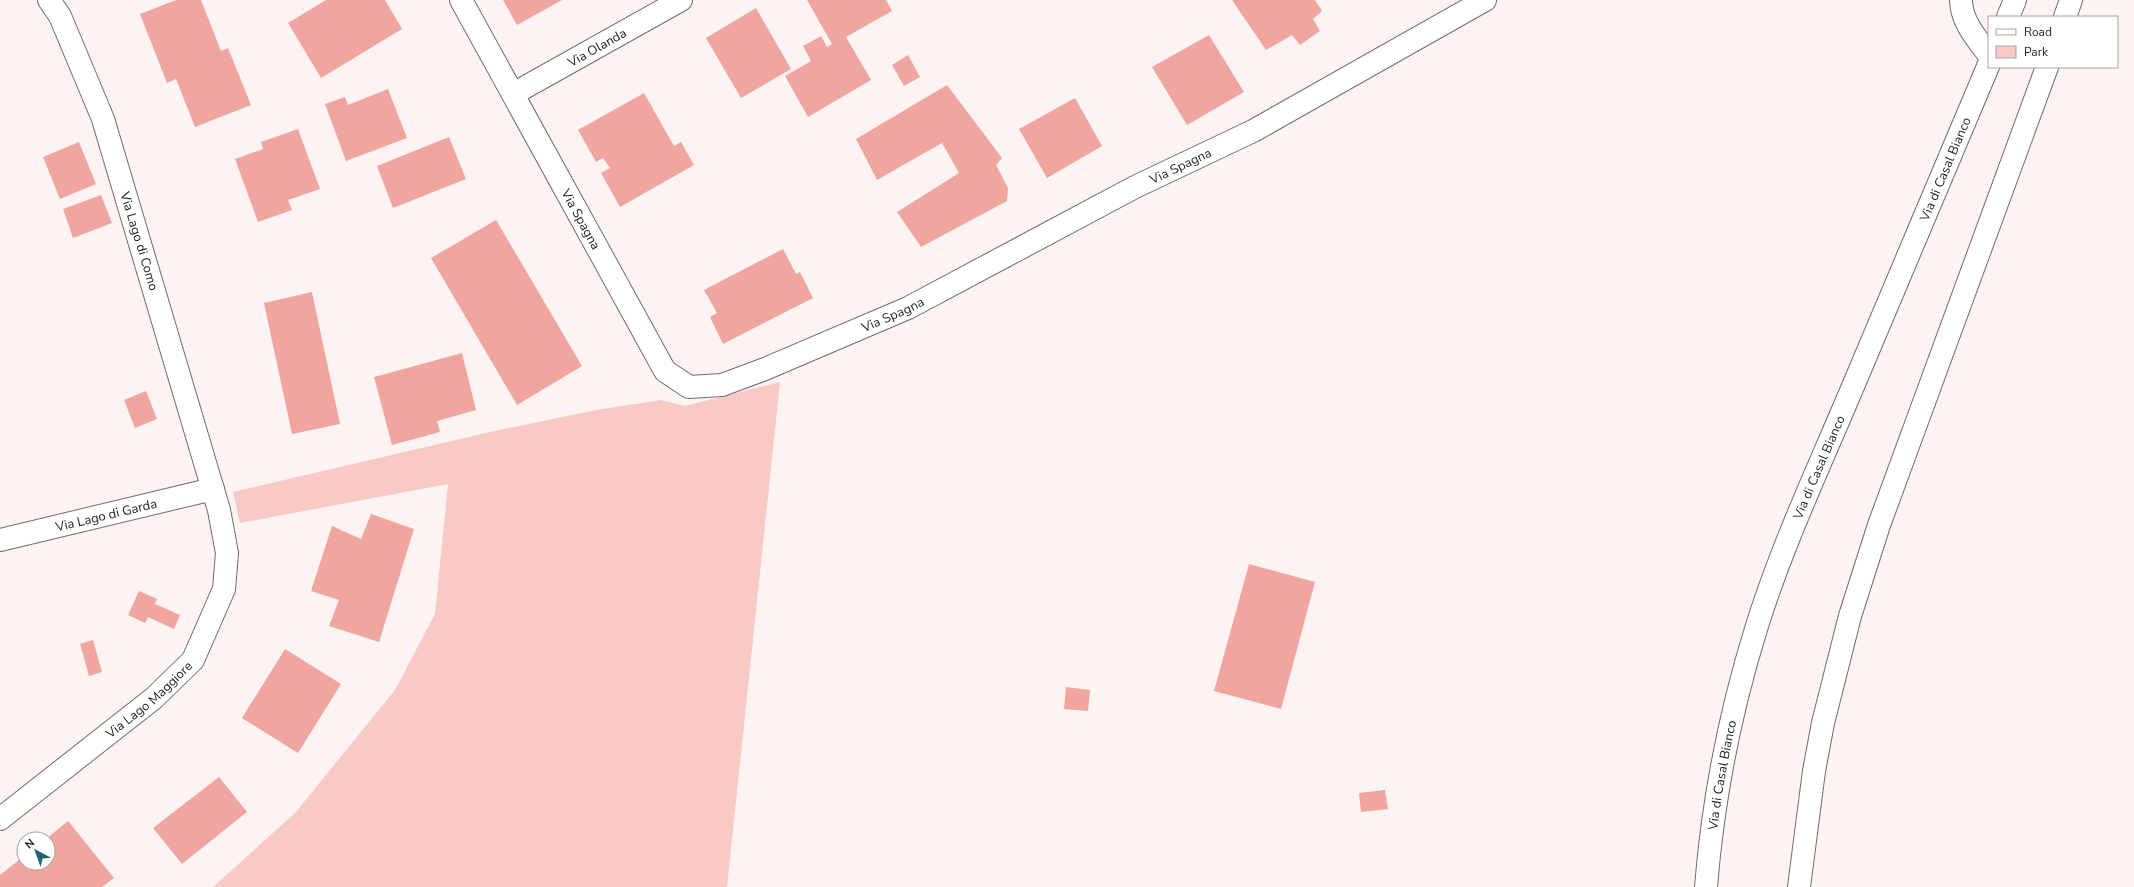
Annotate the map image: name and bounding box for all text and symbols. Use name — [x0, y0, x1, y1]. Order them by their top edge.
legend — [1988, 16, 2118, 68]
street label: Via Olanda — [564, 24, 630, 72]
text: Road — [2024, 24, 2052, 40]
text: Park — [2024, 44, 2049, 60]
street label: Via di Casal Bianco — [1915, 114, 1976, 225]
street label: Via Spagna — [1146, 144, 1215, 189]
street label: Via Spagna — [556, 185, 605, 253]
street label: Via Lago di Como — [115, 189, 163, 293]
street label: Via Spagna — [858, 293, 927, 337]
street label: Via di Casal Bianco — [1789, 413, 1850, 523]
street label: Via Lago di Garda — [53, 495, 159, 537]
street label: Via Lago Maggiore — [101, 657, 197, 743]
street label: Via di Casal Bianco — [1704, 719, 1741, 832]
north arrow — [16, 831, 56, 871]
text: N — [22, 835, 38, 852]

